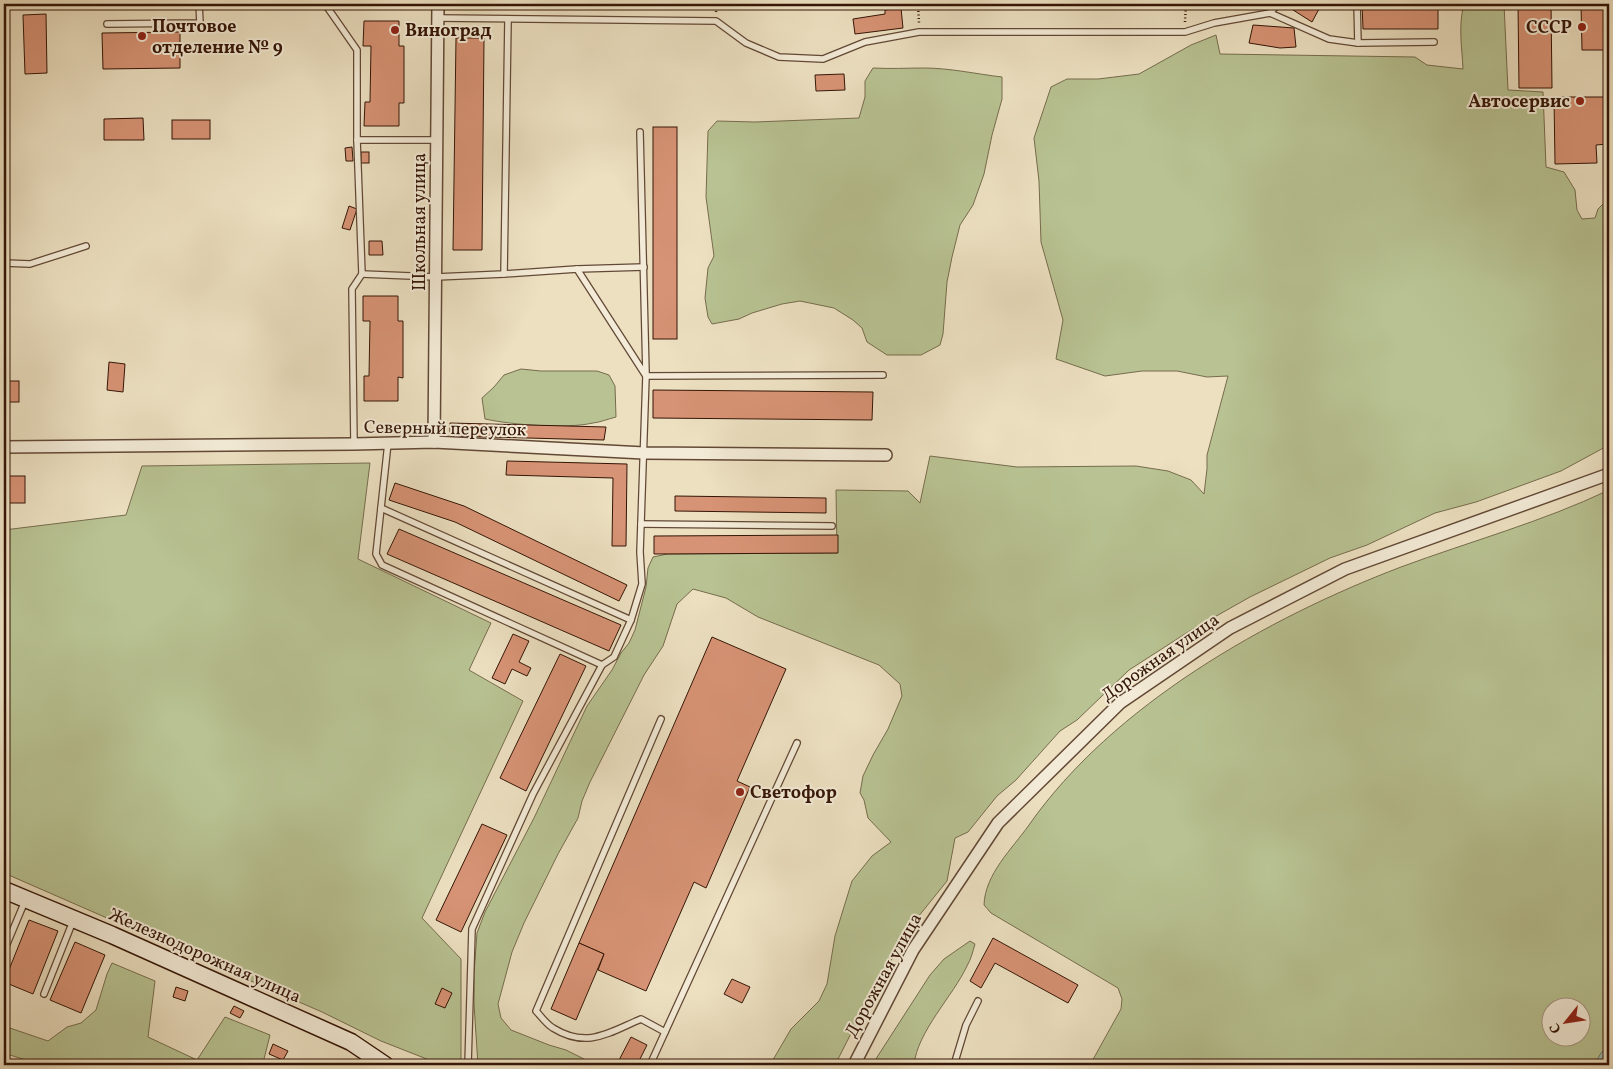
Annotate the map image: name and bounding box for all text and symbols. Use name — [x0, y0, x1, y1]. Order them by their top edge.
place label: Почтовое отделение № 9 — [152, 15, 283, 61]
place label: СССР — [1526, 16, 1572, 41]
place label: Виноград — [405, 19, 492, 44]
marker: СССР — [1576, 21, 1588, 33]
marker: Виноград — [389, 24, 401, 36]
marker: Почтовое отделение № 9 — [136, 30, 148, 42]
place label: Автосервис — [1468, 90, 1570, 115]
marker: Автосервис — [1574, 95, 1586, 107]
street label: Школьная улица — [408, 153, 433, 291]
street label: Северный переулок — [364, 416, 527, 443]
street label: Дорожная улица — [1097, 608, 1225, 708]
place label: Светофор — [750, 781, 837, 806]
marker: Светофор — [734, 786, 746, 798]
street label: Железнодорожная улица — [104, 903, 305, 1010]
street label: Дорожная улица — [840, 909, 929, 1043]
north arrow — [1540, 996, 1590, 1046]
text: С — [1546, 1019, 1567, 1036]

